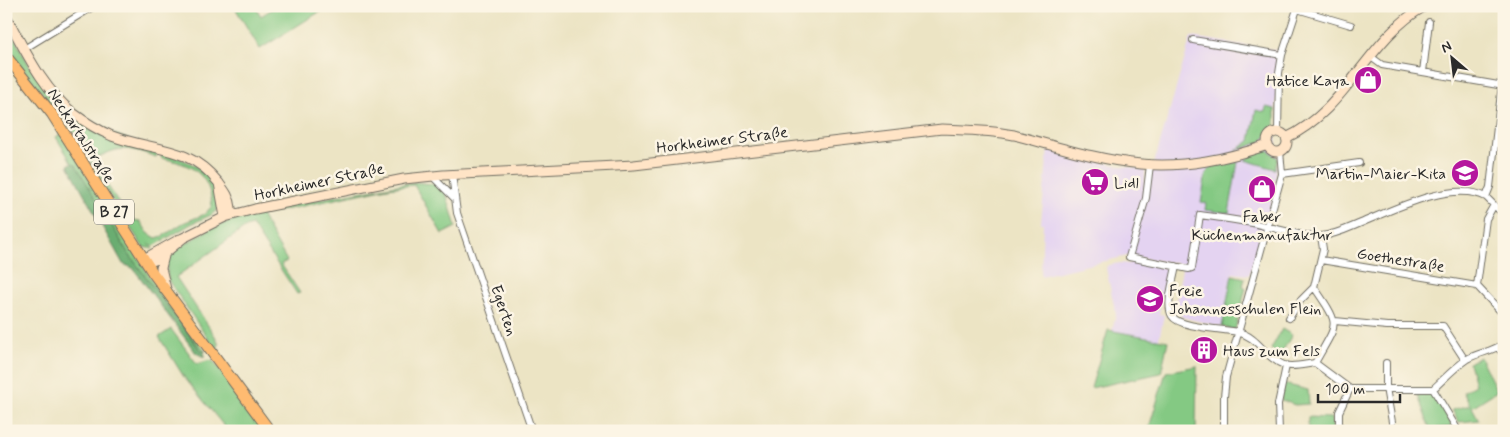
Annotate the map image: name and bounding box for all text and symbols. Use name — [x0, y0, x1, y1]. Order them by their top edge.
north arrow — [1428, 32, 1478, 82]
text: N — [1438, 37, 1455, 58]
shop icon: Hatice Kaya — [1353, 65, 1383, 95]
place label: Hatice Kaya — [1266, 71, 1349, 92]
street label: Neckartalstraße — [42, 84, 119, 187]
street label: Horkheimer Straße — [655, 122, 789, 159]
street label: Horkheimer Straße — [252, 158, 386, 206]
school or university icon: Martin-Maier-Kita — [1450, 158, 1480, 188]
place label: Martin-Maier-Kita — [1316, 164, 1446, 185]
supermarket icon: Lidl — [1080, 167, 1110, 197]
place label: Lidl — [1114, 173, 1139, 194]
shop icon: Faber Küchenmanufaktur — [1247, 174, 1277, 204]
road number: B 27 — [94, 200, 134, 224]
place label: Faber Küchenmanufaktur — [1191, 207, 1333, 246]
street label: Goethestraße — [1355, 243, 1446, 278]
place label: Freie Johannesschulen Flein — [1169, 281, 1321, 320]
street label: Egerten — [485, 282, 522, 339]
school or university icon: Freie Johannesschulen Flein — [1135, 284, 1165, 314]
building icon: Haus zum Fels — [1189, 335, 1219, 365]
place label: Haus zum Fels — [1223, 341, 1320, 362]
scale bar — [1318, 372, 1400, 404]
text: 100 m — [1325, 380, 1365, 400]

